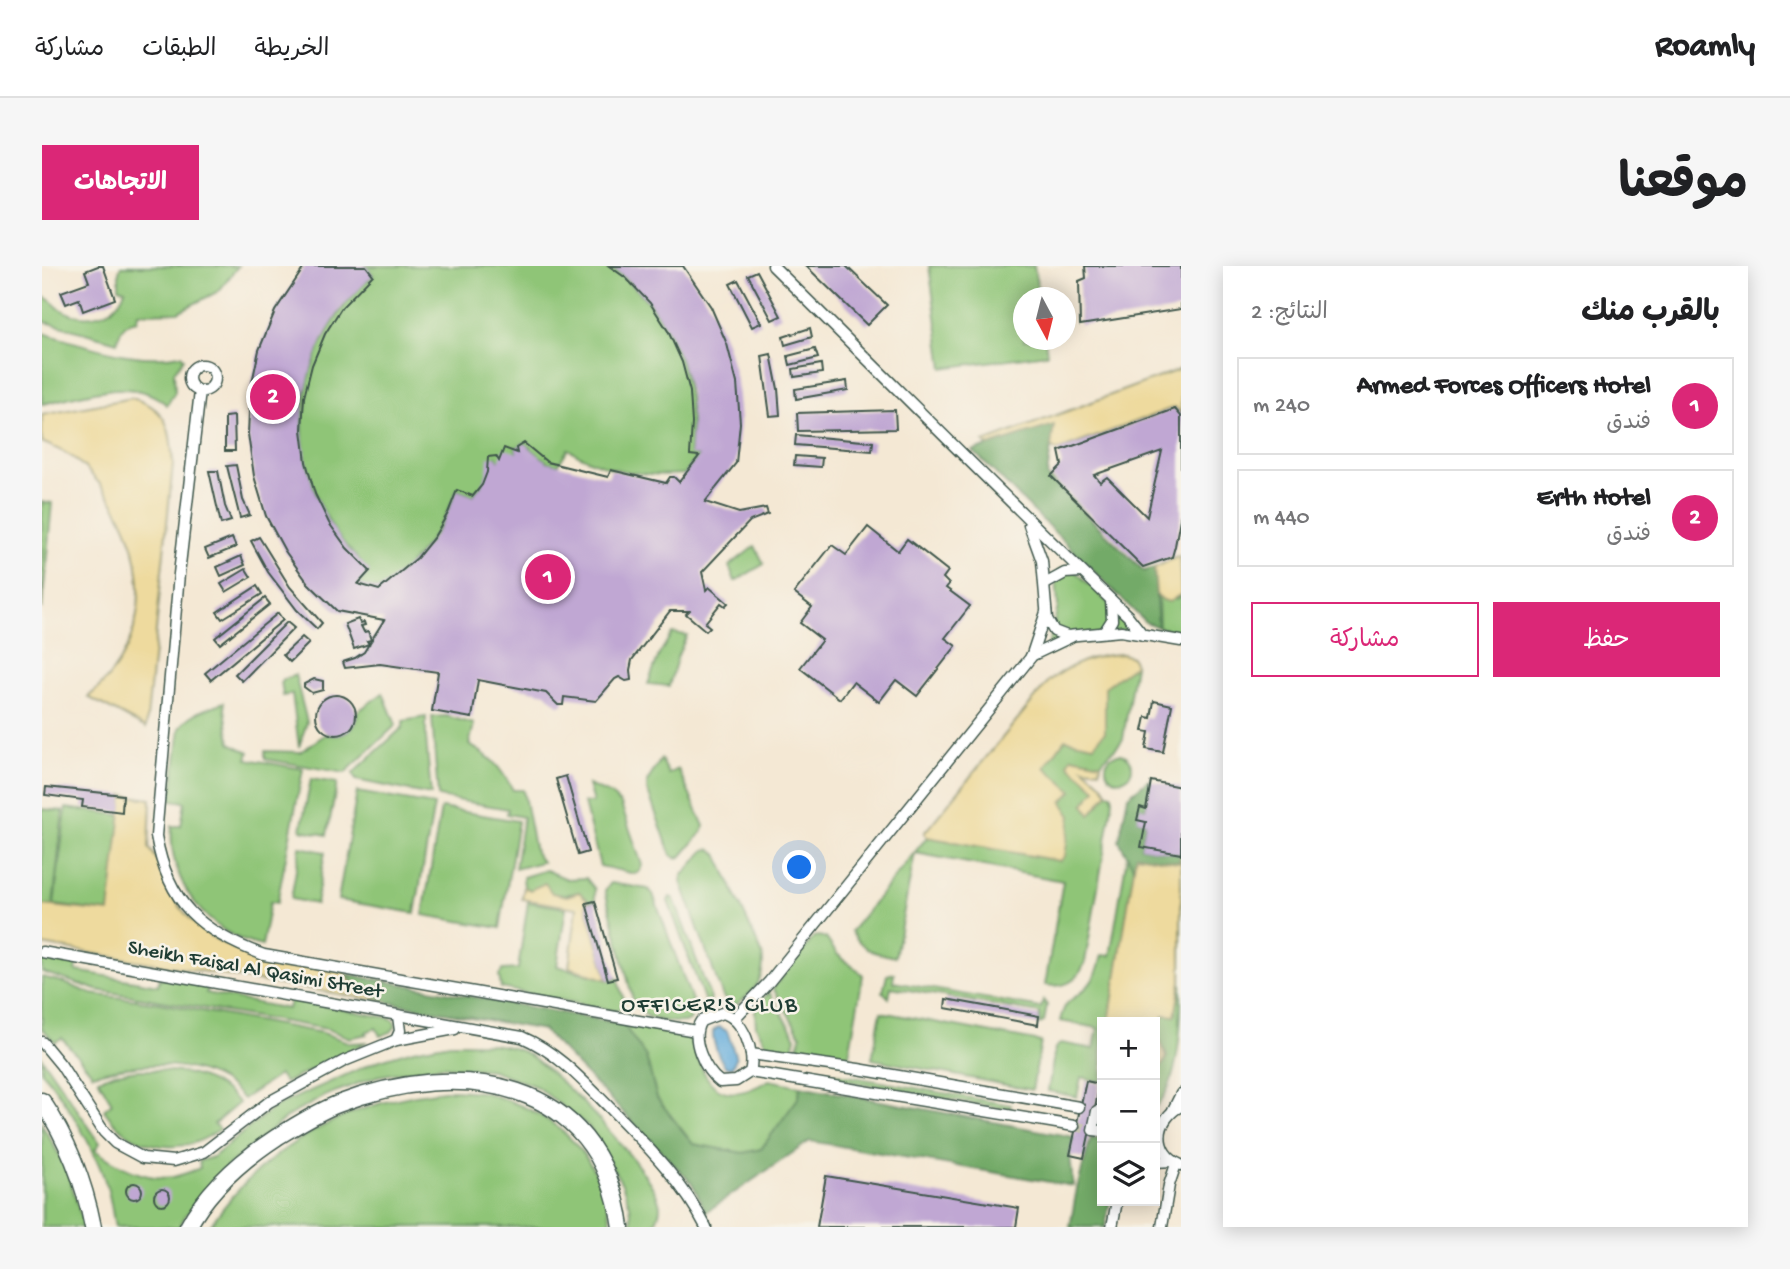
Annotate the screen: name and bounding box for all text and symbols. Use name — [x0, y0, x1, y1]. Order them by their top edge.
text: Roamly — [1655, 29, 1755, 67]
text: مشاركة — [35, 36, 104, 65]
text: الطبقات — [142, 36, 217, 65]
text: الخريطة — [255, 36, 329, 65]
button: الاتجاهات — [42, 145, 199, 220]
text: موقعنا — [1618, 158, 1748, 216]
north arrow — [1013, 287, 1076, 350]
text: بالقرب منك — [1581, 297, 1720, 332]
text: النتائج: 2 — [1251, 300, 1328, 327]
pin: 2 — [250, 371, 296, 423]
text: Armed Forces Officers Hotel — [1357, 372, 1651, 403]
text: 240 m — [1253, 393, 1310, 420]
text: 1 — [1690, 393, 1700, 420]
text: فندق — [1606, 410, 1651, 437]
text: Erth Hotel — [1537, 484, 1651, 515]
text: 440 m — [1253, 505, 1310, 532]
text: 2 — [1689, 505, 1701, 532]
text: فندق — [1606, 522, 1651, 549]
pin: 1 — [525, 551, 571, 603]
button: مشاركة — [1251, 602, 1479, 677]
button: حفظ — [1493, 602, 1720, 677]
your location — [782, 850, 816, 884]
street label: Sheikh Faisal Al Qasimi Street — [126, 936, 387, 1006]
district label: OFFICER'S CLUB — [621, 993, 799, 1020]
map controls — [1097, 1017, 1160, 1206]
button: + — [1097, 1017, 1160, 1080]
button: − — [1097, 1080, 1160, 1143]
button: layers — [1097, 1143, 1160, 1206]

